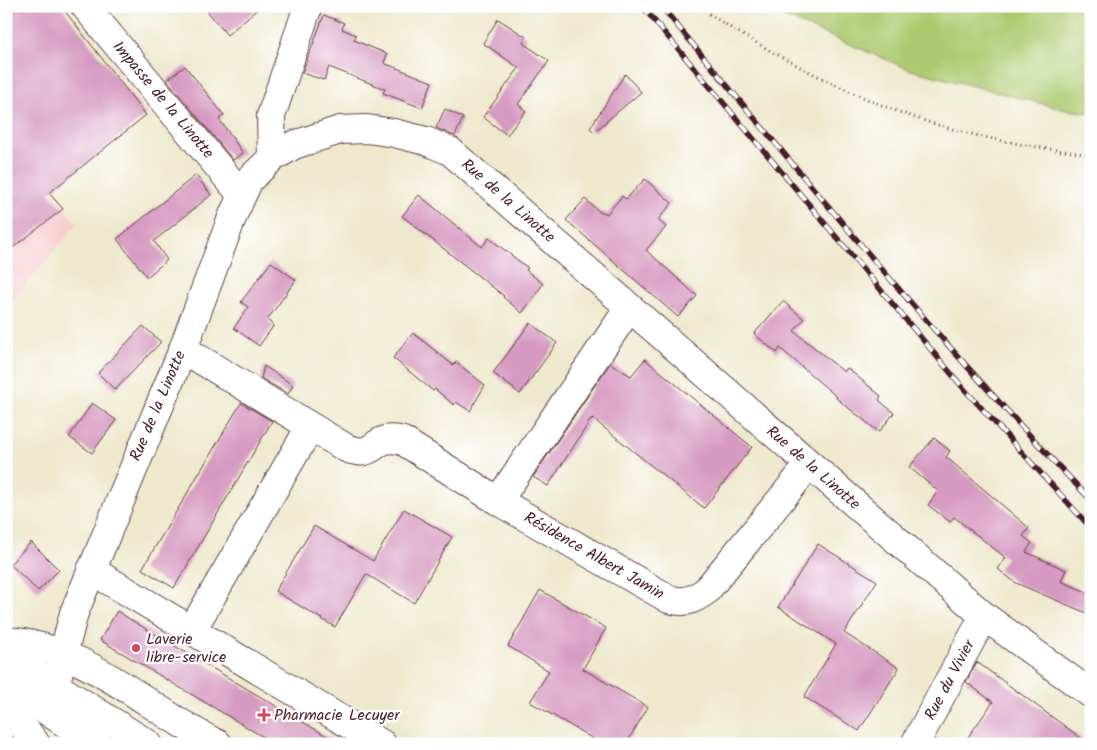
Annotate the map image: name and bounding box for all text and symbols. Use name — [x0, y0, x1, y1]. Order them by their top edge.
street label: Impasse de la Linotte — [106, 35, 220, 165]
street label: Rue de la Linotte — [455, 153, 561, 249]
street label: Rue de la Linotte — [123, 347, 193, 465]
street label: Rue de la Linotte — [760, 420, 866, 516]
street label: Résidence Albert Jamin — [519, 506, 669, 606]
place label: Laverie libre-service — [146, 627, 226, 670]
street label: Rue du Vivier — [918, 634, 983, 725]
marker: Laverie libre-service — [130, 642, 142, 654]
place label: Pharmacie Lecuyer — [274, 703, 401, 728]
marker: Pharmacie Lecuyer — [258, 709, 270, 721]

